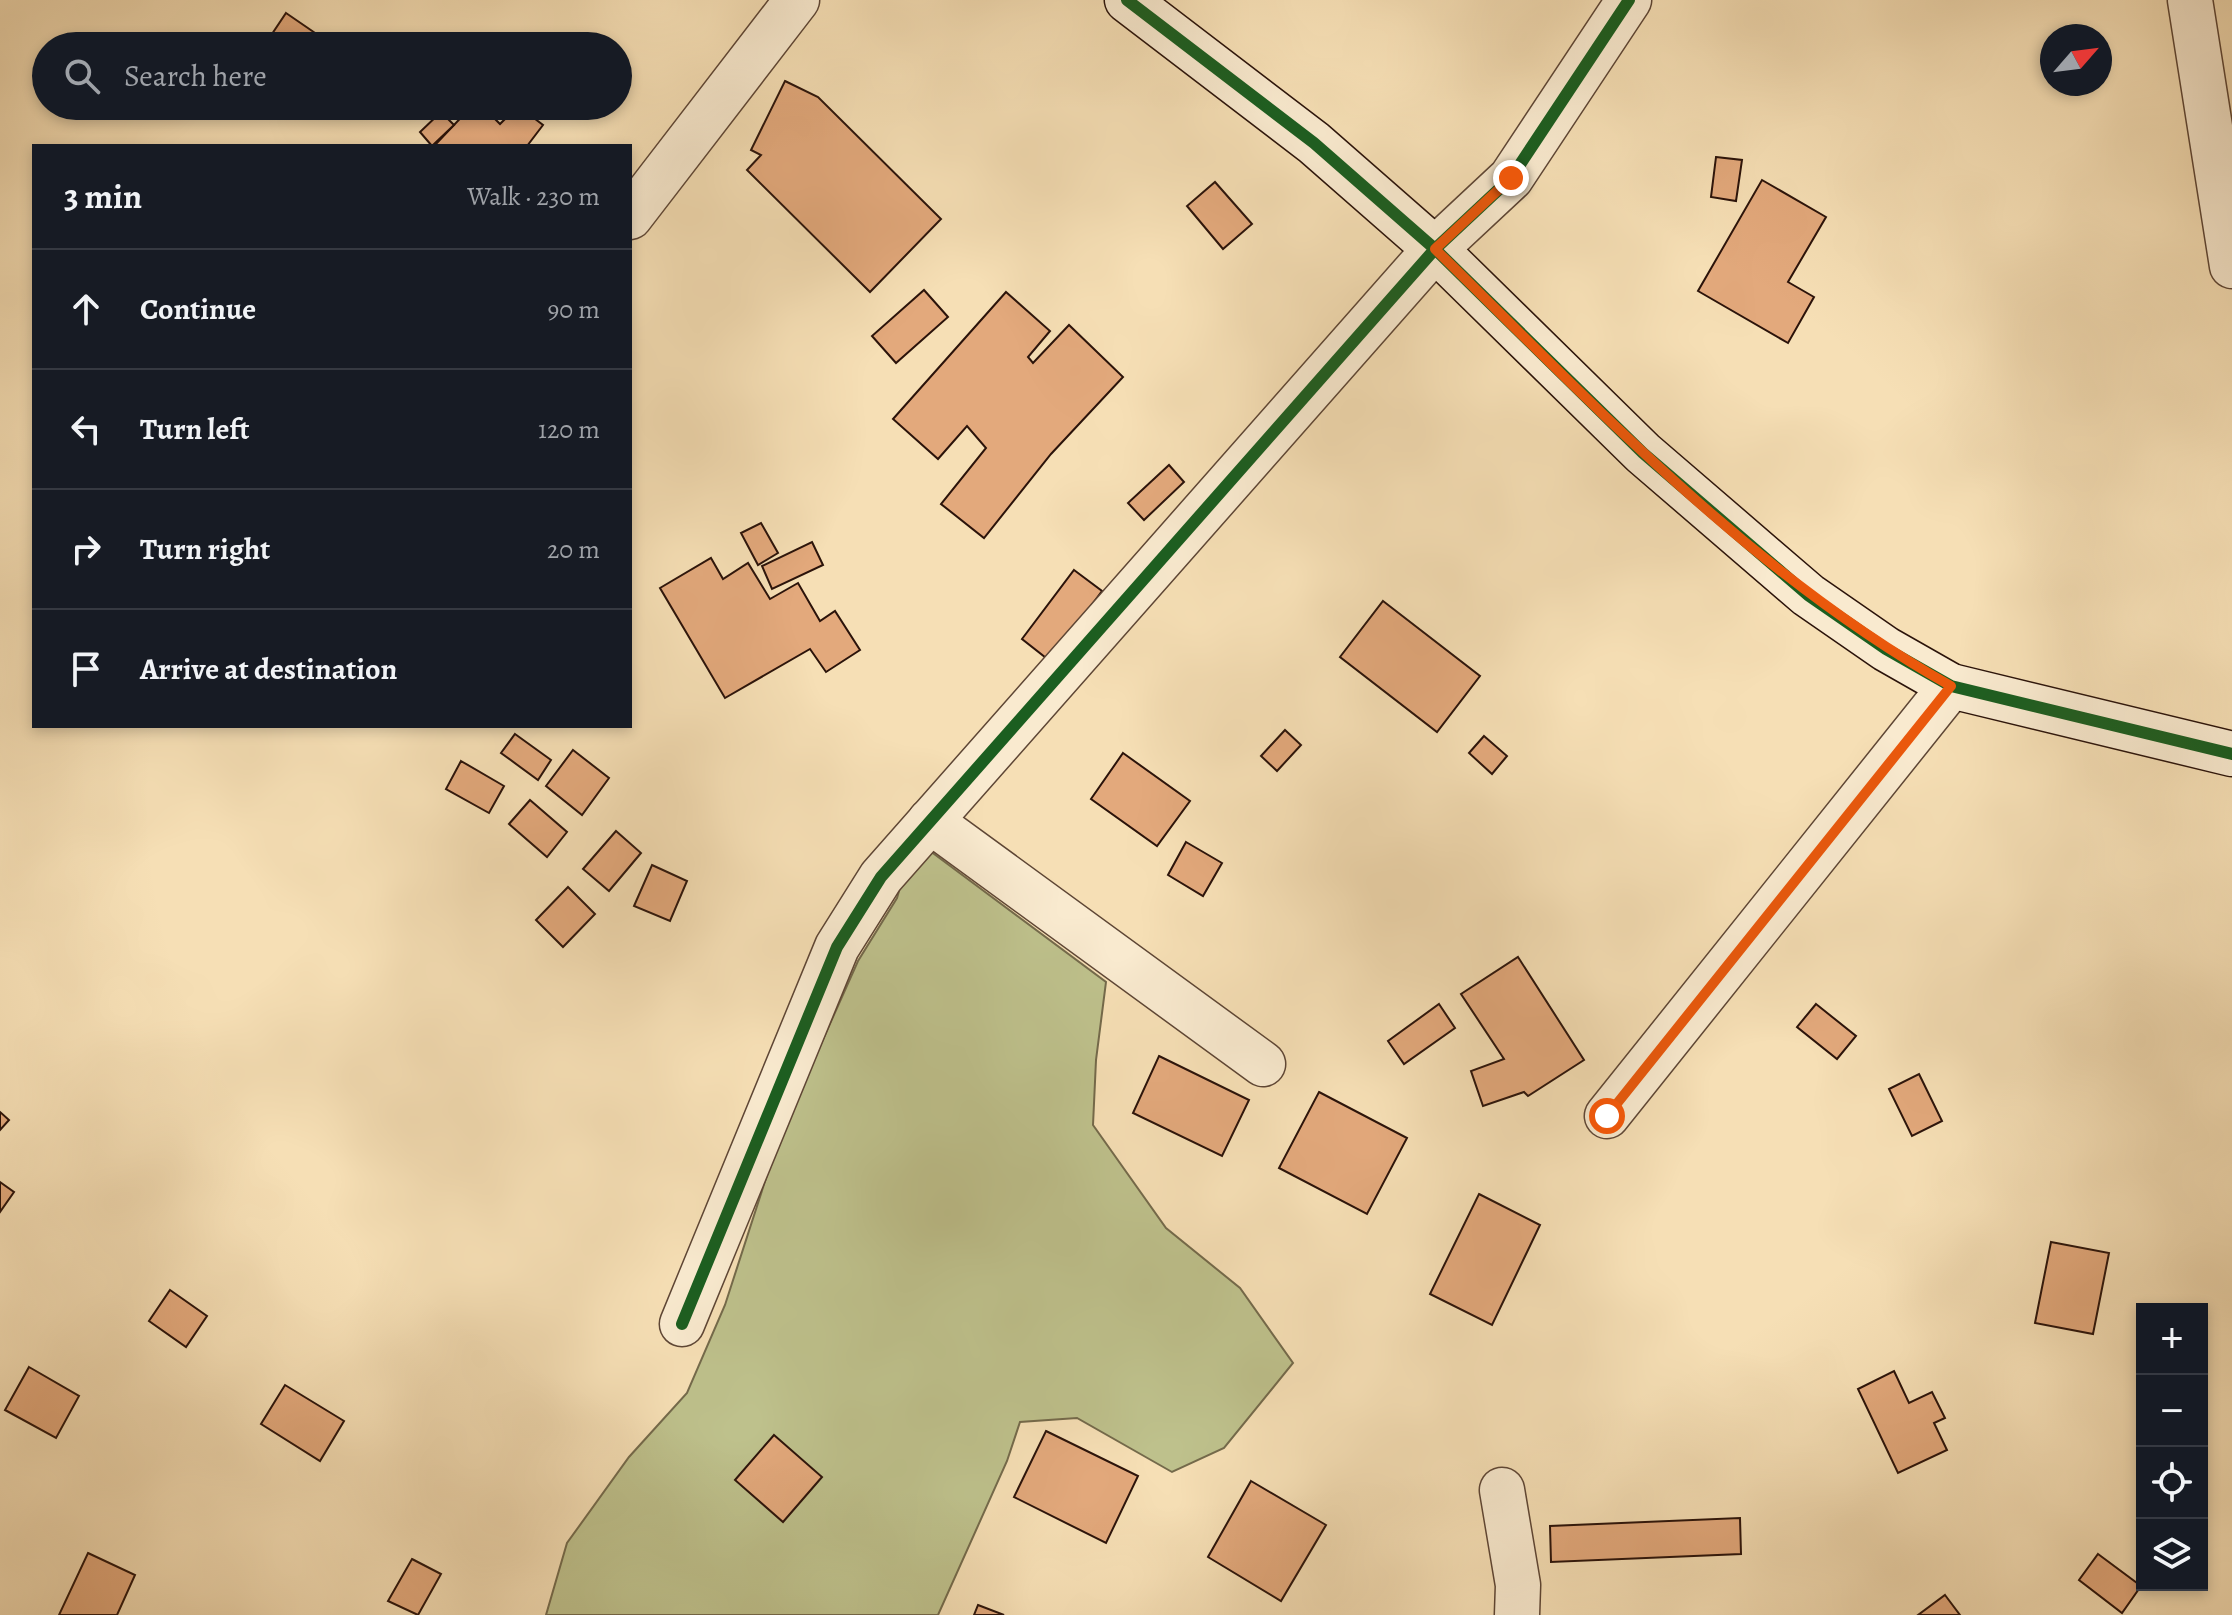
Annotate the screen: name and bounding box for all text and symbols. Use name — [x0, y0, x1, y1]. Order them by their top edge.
north arrow — [2040, 24, 2112, 96]
search box — [32, 32, 632, 120]
icon: search — [60, 54, 104, 98]
text: Search here — [124, 56, 267, 96]
route end — [1493, 160, 1529, 196]
text: 3 min — [64, 173, 142, 220]
text: Walk · 230 m — [467, 179, 600, 214]
icon: ahead — [64, 287, 108, 331]
text: Continue — [140, 289, 256, 329]
text: 90 m — [548, 292, 600, 327]
icon: left — [64, 407, 108, 451]
text: Turn left — [140, 409, 249, 449]
text: 120 m — [538, 412, 600, 447]
icon: right — [64, 527, 108, 571]
text: Turn right — [140, 529, 270, 569]
text: 20 m — [547, 532, 600, 567]
icon: arrive — [64, 647, 108, 691]
text: Arrive at destination — [140, 649, 397, 689]
route start — [1589, 1098, 1625, 1134]
map controls — [2136, 1303, 2208, 1591]
button: + — [2136, 1303, 2208, 1375]
button: − — [2136, 1375, 2208, 1447]
button: locate — [2136, 1447, 2208, 1519]
button: layers — [2136, 1519, 2208, 1591]

